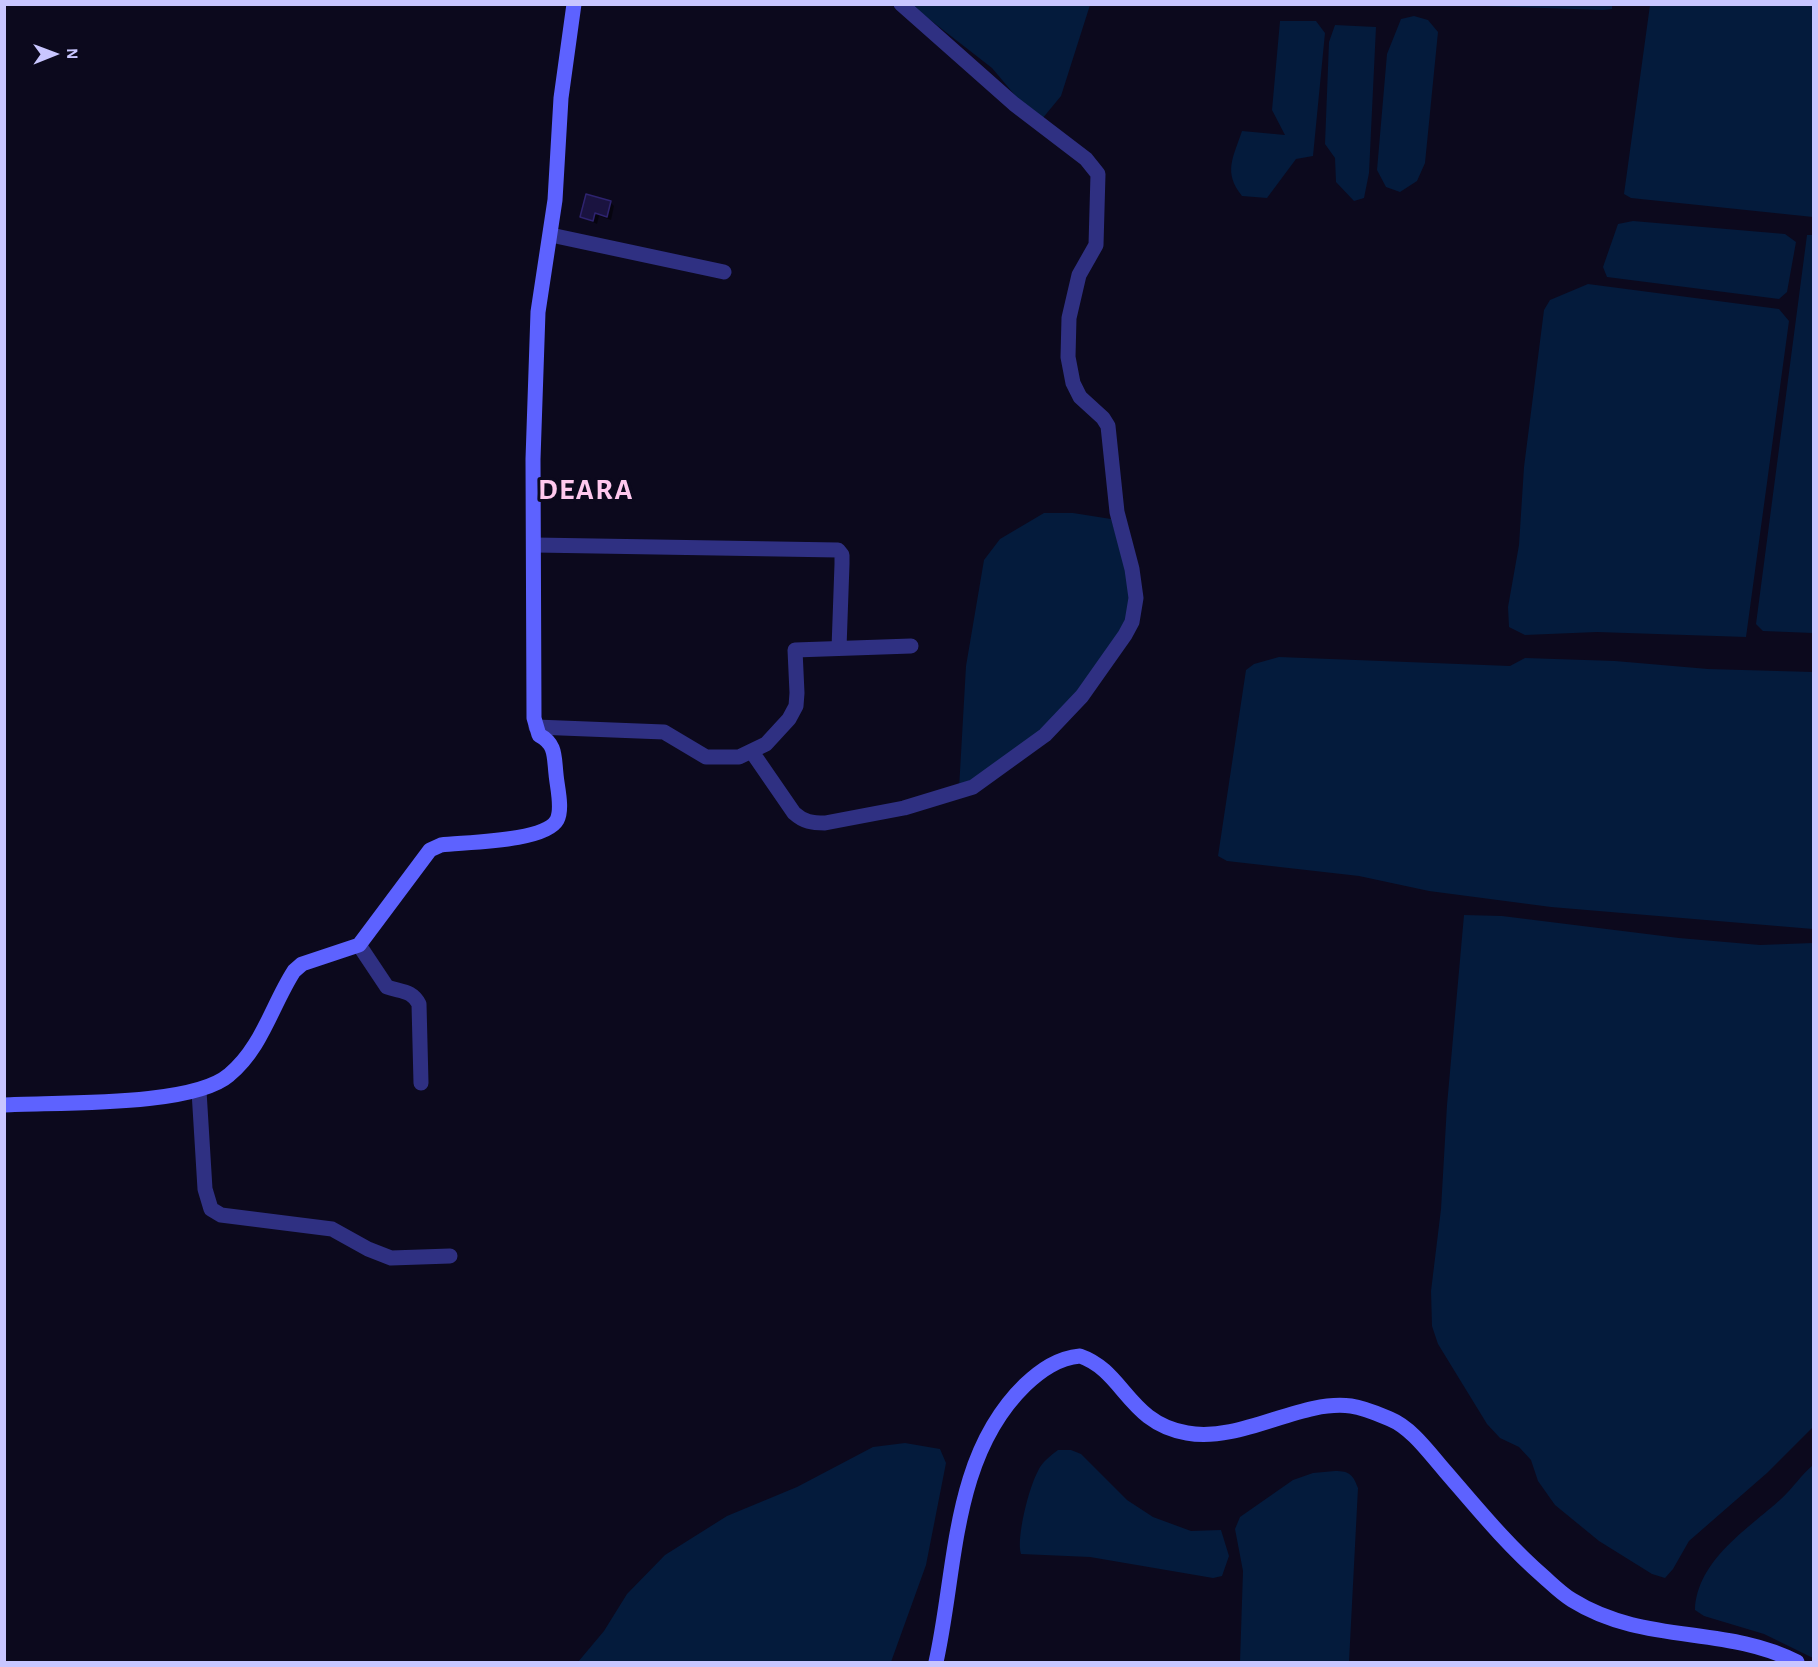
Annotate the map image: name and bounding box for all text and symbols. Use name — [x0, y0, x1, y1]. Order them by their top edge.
north arrow — [24, 24, 84, 84]
text: N — [64, 48, 80, 59]
district label: DEARA — [538, 472, 634, 508]

